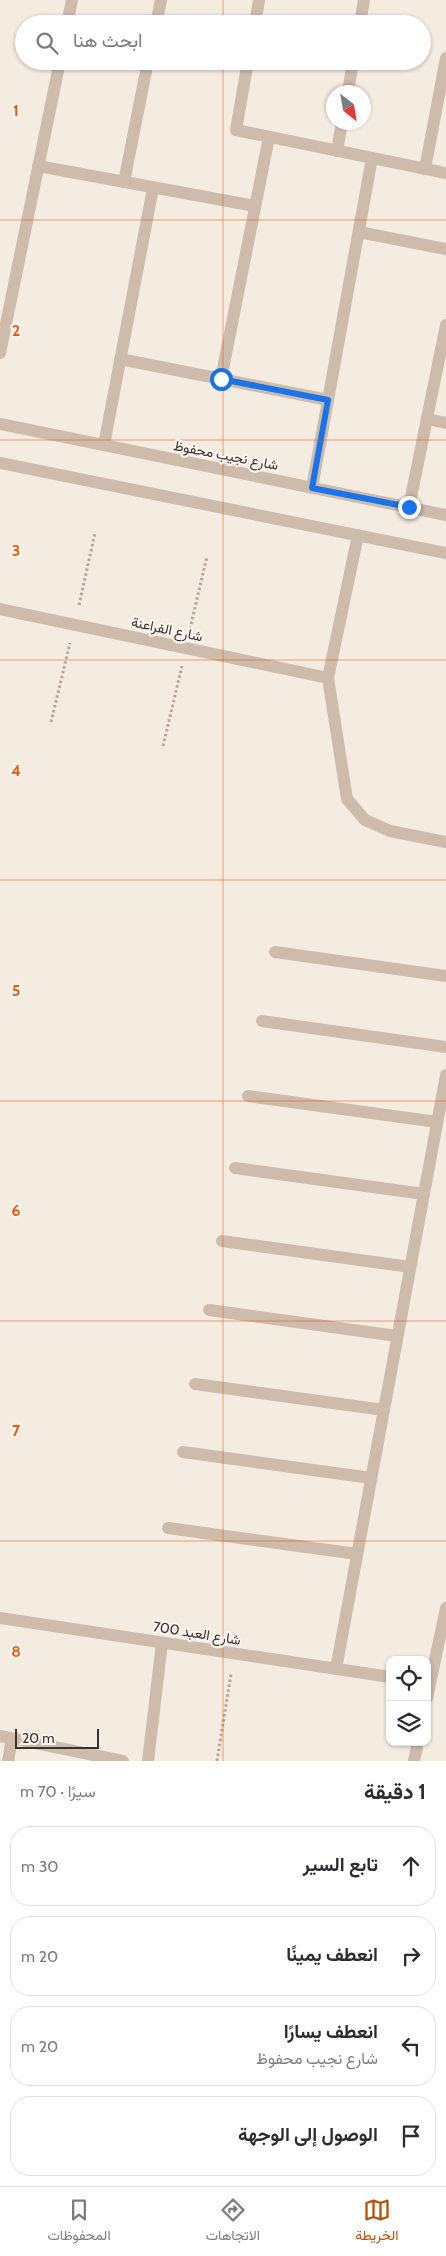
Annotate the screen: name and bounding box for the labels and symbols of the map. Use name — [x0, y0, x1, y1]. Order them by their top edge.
north arrow — [326, 85, 371, 130]
text: 1 — [13, 101, 19, 120]
text: 2 — [12, 321, 20, 340]
route start — [210, 368, 233, 391]
street label: شارع نجيب محفوظ — [172, 436, 280, 476]
route end — [398, 496, 421, 519]
text: 3 — [12, 541, 20, 560]
street label: شارع الفراعنة — [129, 613, 204, 647]
text: 4 — [11, 761, 21, 780]
text: 5 — [12, 981, 20, 1000]
text: 6 — [12, 1201, 21, 1220]
text: 7 — [12, 1421, 21, 1440]
street label: شارع العبد 700 — [152, 1617, 242, 1651]
text: 8 — [11, 1642, 21, 1661]
scale bar — [15, 1726, 99, 1749]

